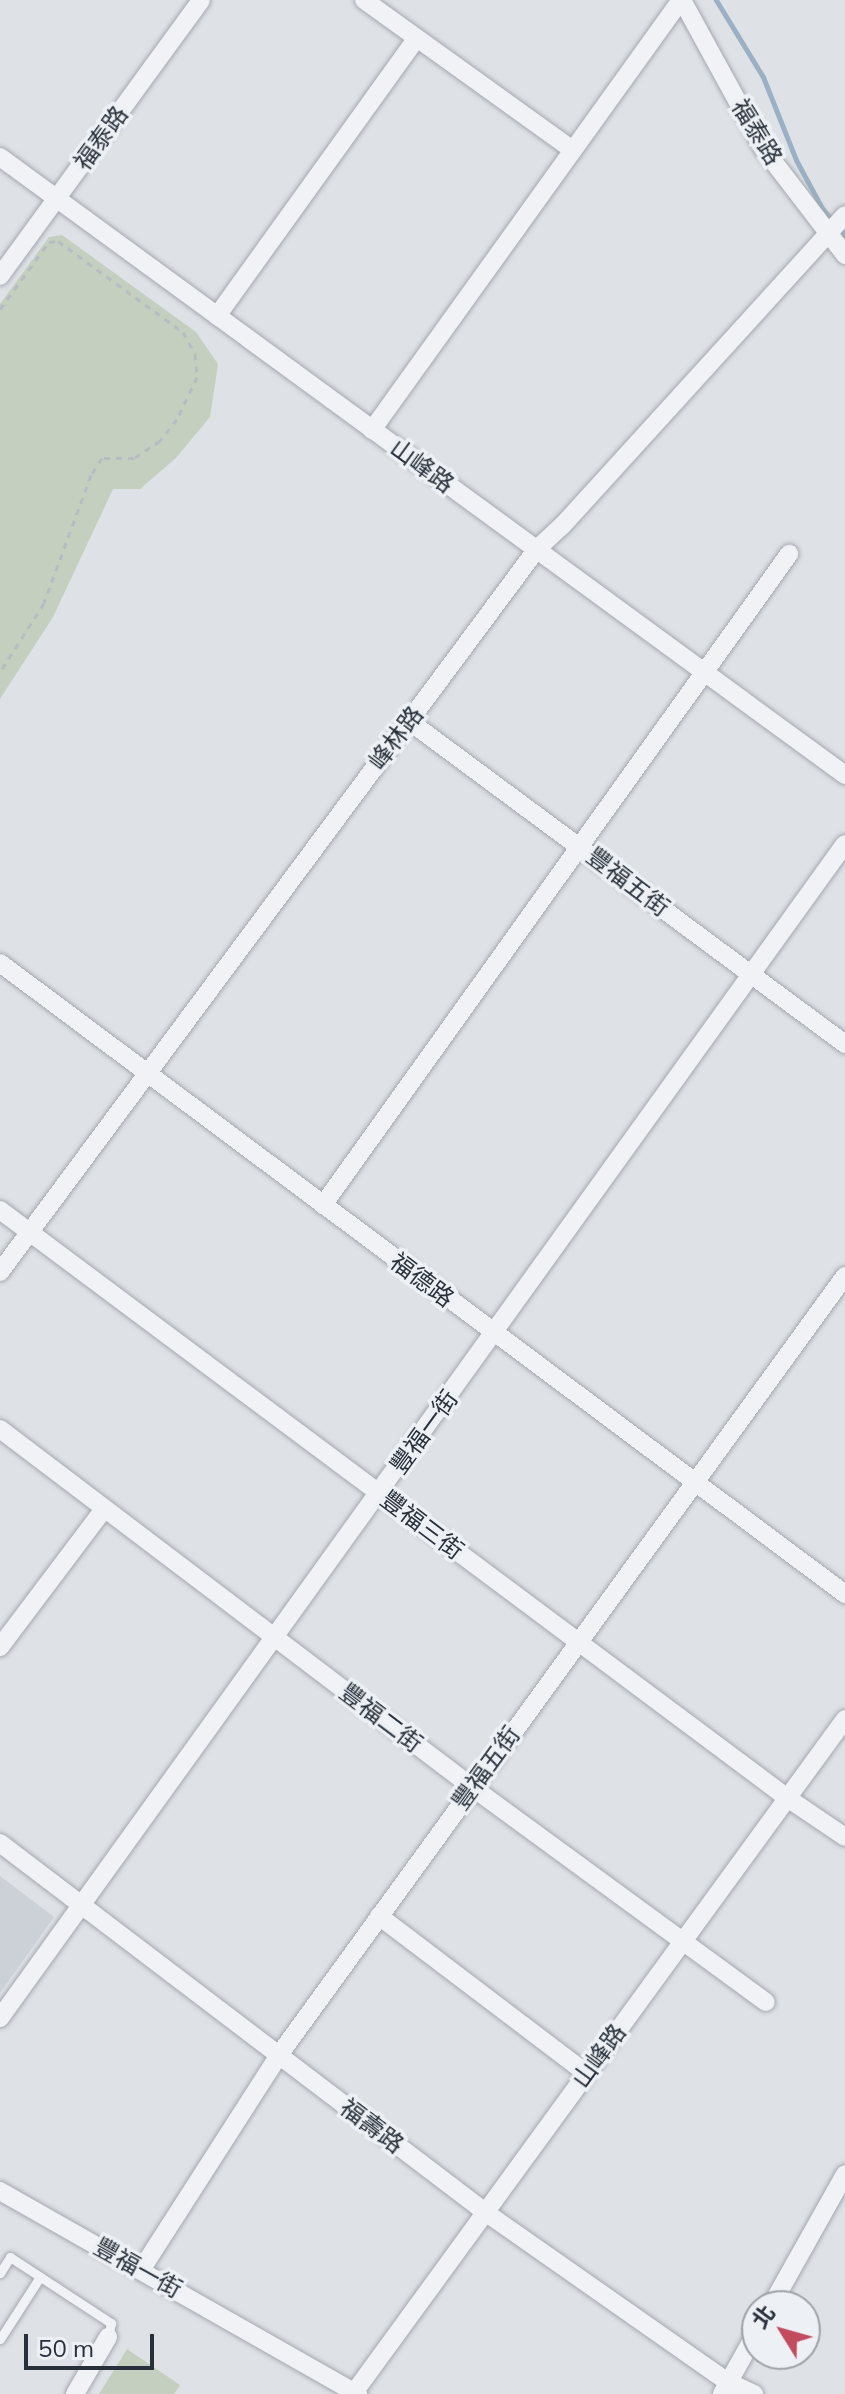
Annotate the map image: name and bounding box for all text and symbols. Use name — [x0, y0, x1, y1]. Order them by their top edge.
street label: 福泰路 — [726, 94, 788, 170]
street label: 福泰路 — [68, 100, 134, 176]
street label: 山峰路 — [384, 433, 460, 499]
street label: 峰林路 — [363, 701, 429, 775]
street label: 豐福五街 — [581, 842, 675, 922]
street label: 福德路 — [385, 1247, 459, 1313]
street label: 豐福一街 — [384, 1385, 464, 1479]
street label: 豐福三街 — [375, 1485, 469, 1565]
street label: 豐福二街 — [334, 1678, 428, 1758]
street label: 豐福五街 — [446, 1721, 526, 1815]
street label: 山峰路 — [566, 2018, 632, 2094]
street label: 福壽路 — [335, 2093, 409, 2159]
street label: 豐福一街 — [89, 2232, 187, 2304]
north arrow — [741, 2290, 821, 2370]
text: 北 — [746, 2300, 781, 2334]
scale bar — [28, 2318, 158, 2368]
text: 50 m — [38, 2333, 94, 2363]

